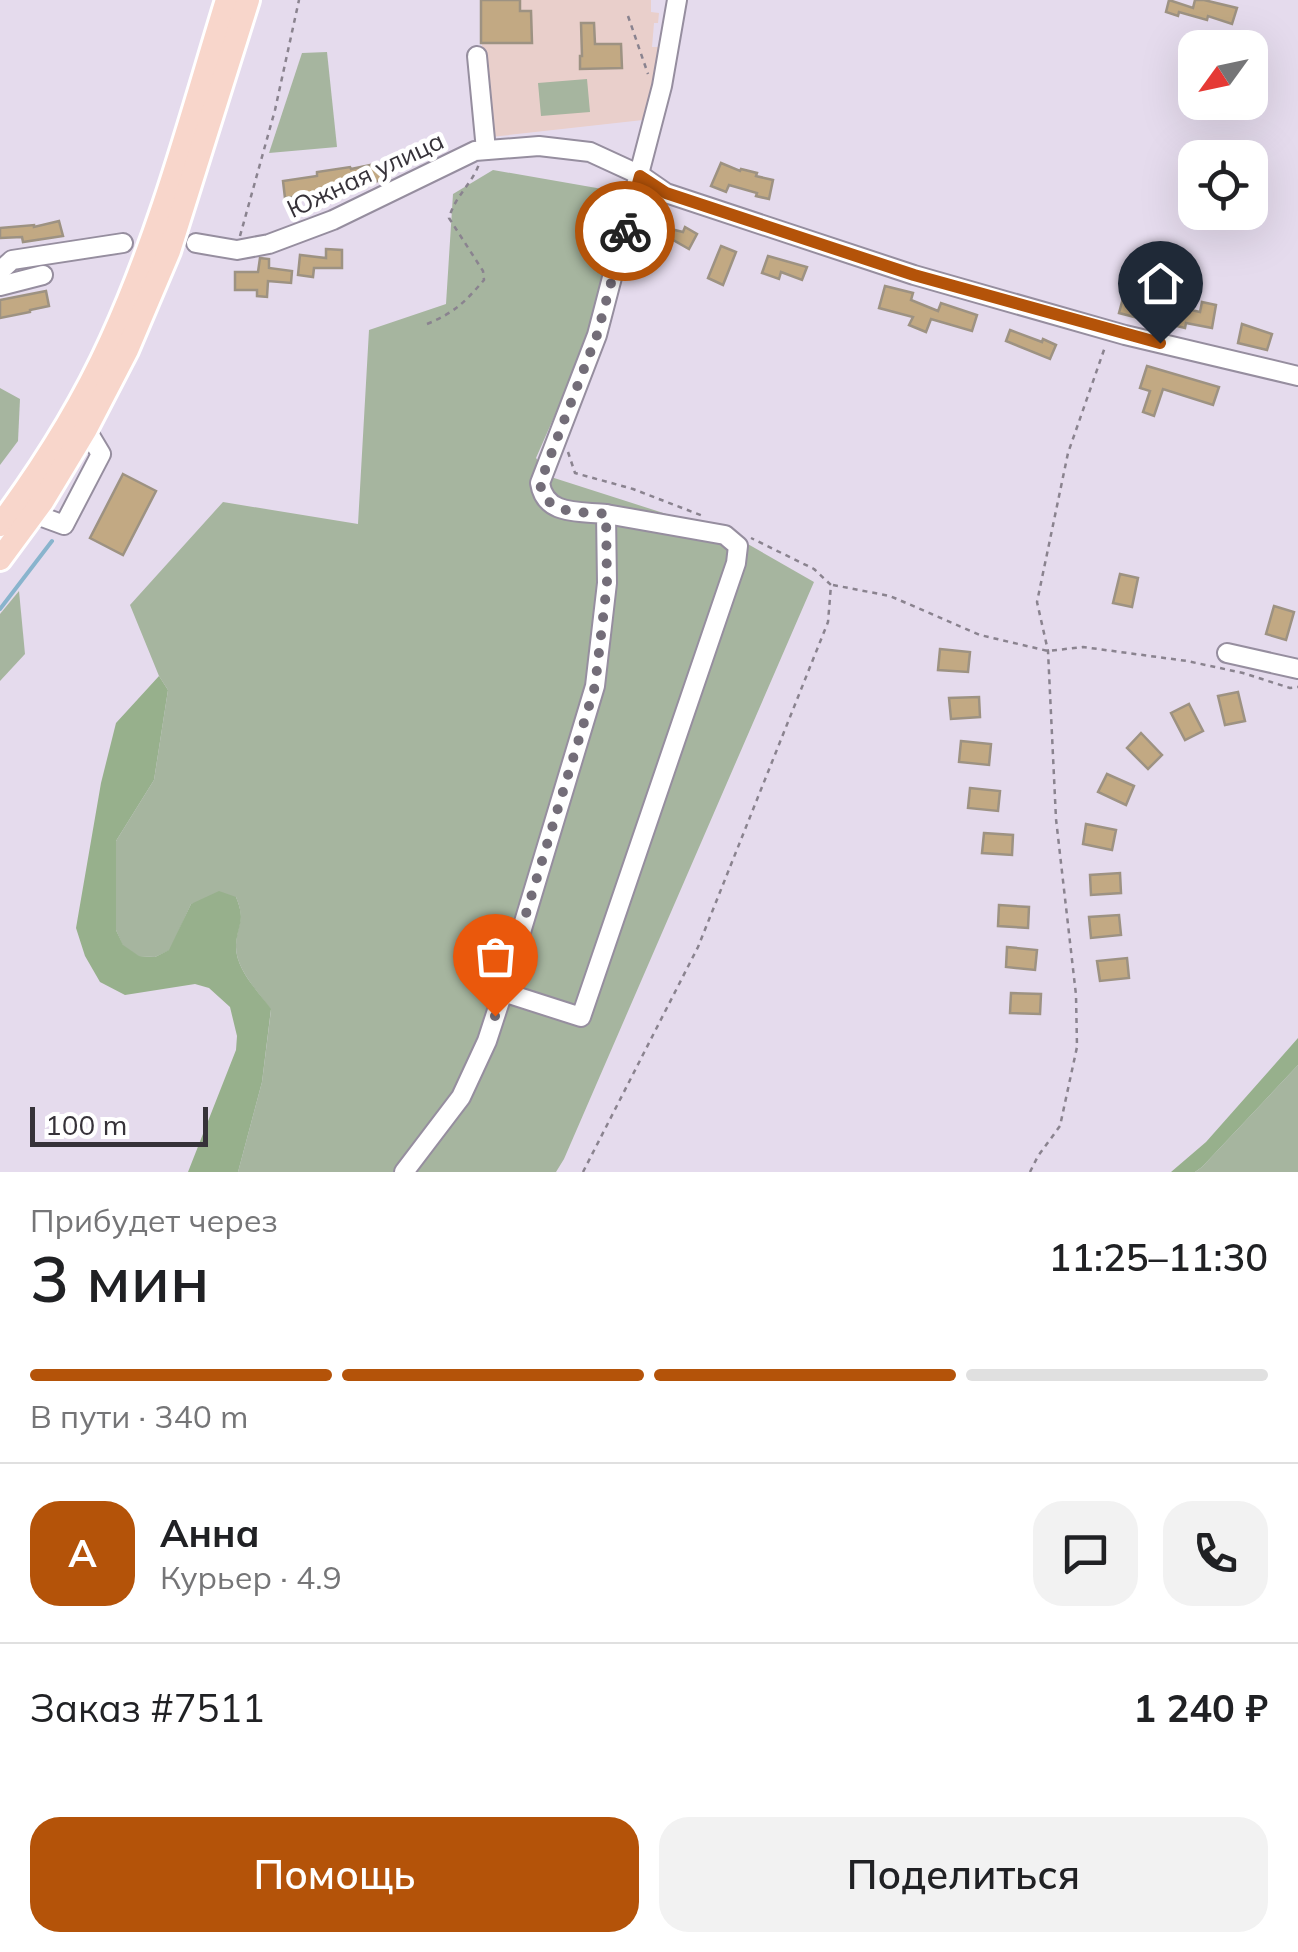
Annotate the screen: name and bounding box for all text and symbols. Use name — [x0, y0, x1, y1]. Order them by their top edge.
north arrow — [1178, 30, 1268, 120]
map controls — [1178, 30, 1268, 230]
street label: Южная улица — [282, 124, 448, 224]
button: locate — [1178, 140, 1268, 230]
courier — [575, 181, 675, 281]
icon: bike — [598, 204, 653, 259]
pin — [1118, 241, 1203, 344]
icon: home — [1133, 256, 1188, 311]
pin — [453, 914, 538, 1017]
icon: bag — [468, 929, 523, 984]
scale bar — [30, 1102, 208, 1146]
text: 100 m — [45, 1107, 127, 1142]
text: Прибудет через — [30, 1200, 278, 1240]
text: 11:25–11:30 — [1048, 1233, 1268, 1281]
text: 3 мин — [30, 1237, 210, 1318]
text: В пути · 340 m — [30, 1396, 248, 1436]
button: chat — [1033, 1501, 1138, 1606]
button: phone — [1163, 1501, 1268, 1606]
text: Анна — [160, 1509, 260, 1557]
text: А — [68, 1529, 97, 1577]
text: Курьер · 4.9 — [160, 1557, 342, 1597]
text: Заказ #7511 — [30, 1684, 265, 1732]
text: 1 240 ₽ — [1133, 1684, 1268, 1732]
button: Помощь — [30, 1817, 639, 1932]
button: Поделиться — [659, 1817, 1268, 1932]

